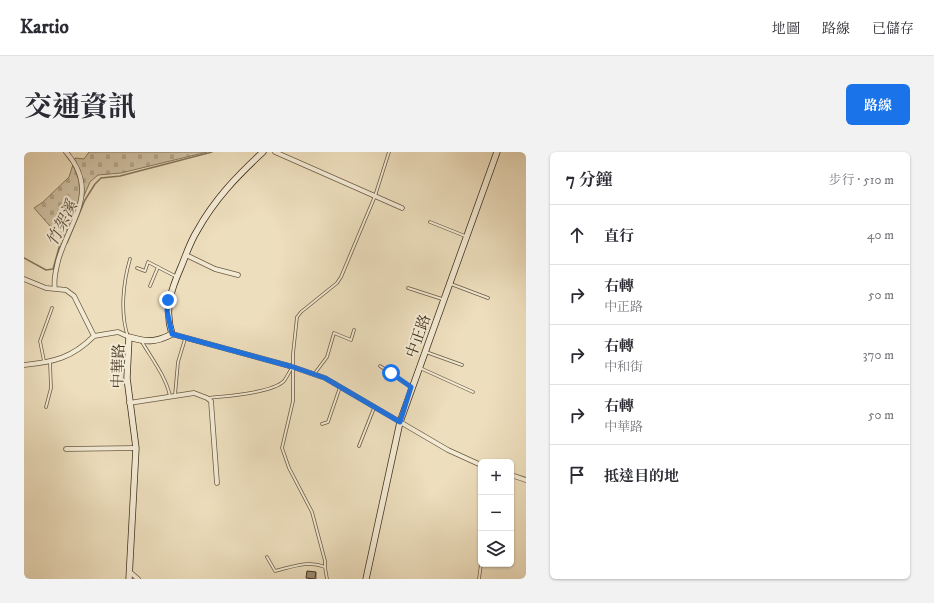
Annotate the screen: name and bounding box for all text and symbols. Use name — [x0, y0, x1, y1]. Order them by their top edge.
text: Kartio — [20, 16, 69, 39]
text: 地圖 — [772, 20, 800, 38]
text: 路線 — [822, 20, 850, 38]
text: 已儲存 — [872, 20, 914, 38]
button: 路線 — [846, 84, 910, 125]
text: 交通資訊 — [24, 90, 136, 125]
text: 7 分鐘 — [566, 169, 613, 191]
text: 步行 · 510 m — [829, 172, 894, 188]
water label: 竹架溪 — [42, 196, 83, 249]
icon: ahead — [566, 224, 588, 246]
text: 直行 — [604, 227, 634, 246]
text: 40 m — [867, 227, 894, 243]
text: 右轉 — [604, 277, 634, 296]
icon: right — [566, 284, 588, 306]
text: 50 m — [868, 287, 894, 303]
route end — [159, 291, 177, 309]
text: 中正路 — [604, 299, 643, 315]
street label: 中正路 — [402, 312, 435, 361]
text: 右轉 — [604, 337, 634, 356]
street label: 中華路 — [108, 343, 129, 389]
icon: right — [566, 344, 588, 366]
text: 370 m — [863, 347, 894, 363]
text: 中和街 — [604, 359, 643, 375]
route start — [382, 364, 400, 382]
text: 右轉 — [604, 397, 634, 416]
icon: right — [566, 404, 588, 426]
text: 50 m — [868, 407, 894, 423]
text: 中華路 — [604, 419, 643, 435]
map controls — [478, 459, 514, 567]
button: + — [478, 459, 514, 495]
icon: arrive — [566, 464, 588, 486]
text: 抵達目的地 — [604, 467, 679, 486]
button: − — [478, 495, 514, 531]
button: layers — [478, 531, 514, 567]

